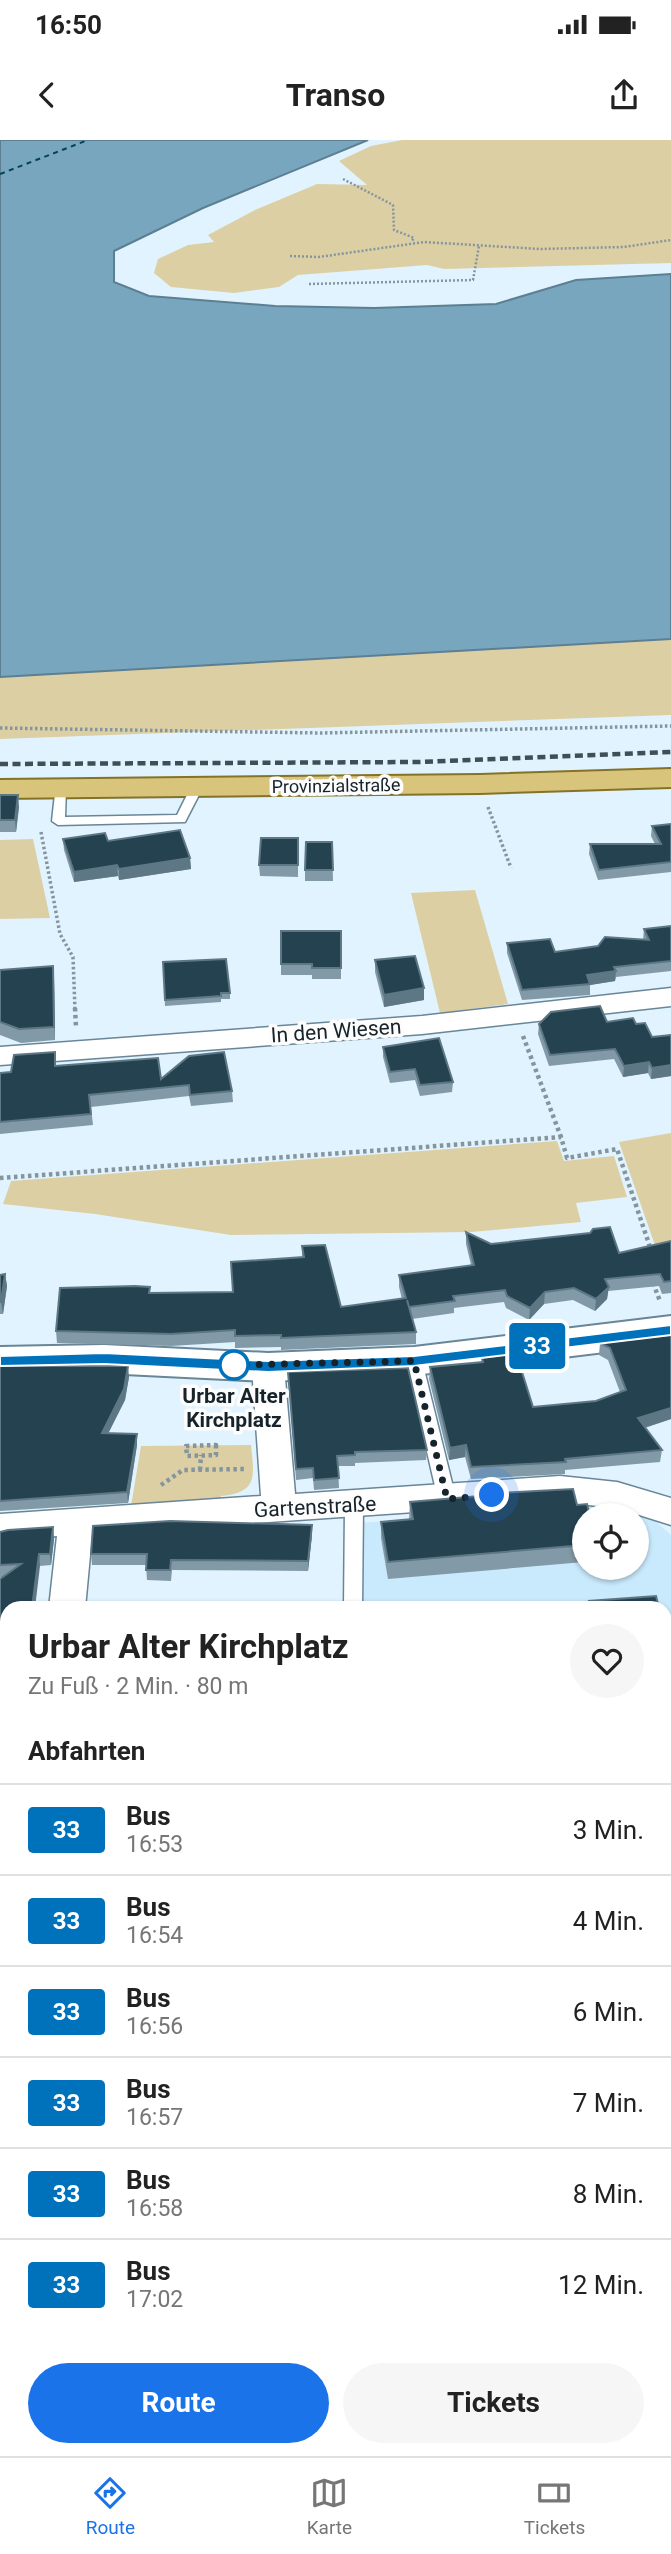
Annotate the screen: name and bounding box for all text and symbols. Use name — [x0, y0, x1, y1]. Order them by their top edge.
text: 16:50 — [35, 10, 102, 40]
icon: back — [28, 76, 66, 114]
text: Transo — [286, 76, 385, 114]
icon: share — [605, 76, 643, 114]
street label: Provinzialstraße — [271, 774, 401, 797]
street label: In den Wiesen — [270, 1014, 402, 1048]
line badge: 33 — [505, 1323, 568, 1369]
text: 33 — [523, 1332, 551, 1360]
marker: Urbar Alter Kirchplatz — [219, 1350, 249, 1380]
place label: Urbar Alter Kirchplatz — [182, 1384, 286, 1432]
your location — [474, 1477, 509, 1512]
street label: Gartenstraße — [253, 1492, 377, 1522]
map controls — [572, 1503, 649, 1580]
button: locate — [572, 1503, 649, 1580]
button: heart — [570, 1624, 644, 1698]
text: Urbar Alter Kirchplatz — [28, 1627, 349, 1666]
text: Zu Fuß · 2 Min. · 80 m — [28, 1673, 248, 1700]
text: Abfahrten — [28, 1736, 145, 1766]
text: Bus — [126, 1801, 171, 1831]
text: 3 Min. — [573, 1815, 644, 1845]
text: 33 — [53, 1816, 80, 1844]
text: 16:53 — [126, 1831, 183, 1858]
text: Bus — [126, 1892, 171, 1922]
text: 4 Min. — [573, 1906, 644, 1936]
text: 33 — [53, 1907, 80, 1935]
text: 16:54 — [126, 1922, 183, 1949]
text: Bus — [126, 1983, 171, 2013]
text: 6 Min. — [573, 1997, 644, 2027]
text: 33 — [53, 1998, 80, 2026]
text: 16:56 — [126, 2013, 183, 2040]
text: Bus — [126, 2074, 171, 2104]
text: 7 Min. — [573, 2088, 644, 2118]
text: 33 — [53, 2089, 80, 2117]
text: 16:57 — [126, 2104, 183, 2131]
text: Bus — [126, 2165, 171, 2195]
text: 8 Min. — [573, 2179, 644, 2209]
text: 33 — [53, 2180, 80, 2208]
text: 16:58 — [126, 2195, 183, 2222]
text: Bus — [126, 2256, 171, 2286]
text: 12 Min. — [558, 2270, 644, 2300]
text: 33 — [53, 2271, 80, 2299]
text: 17:02 — [126, 2286, 183, 2313]
button: Route — [28, 2363, 329, 2443]
button: Tickets — [343, 2363, 644, 2443]
tab: Route — [86, 2474, 135, 2539]
tab: Karte — [307, 2474, 352, 2539]
tab: Tickets — [524, 2474, 585, 2539]

